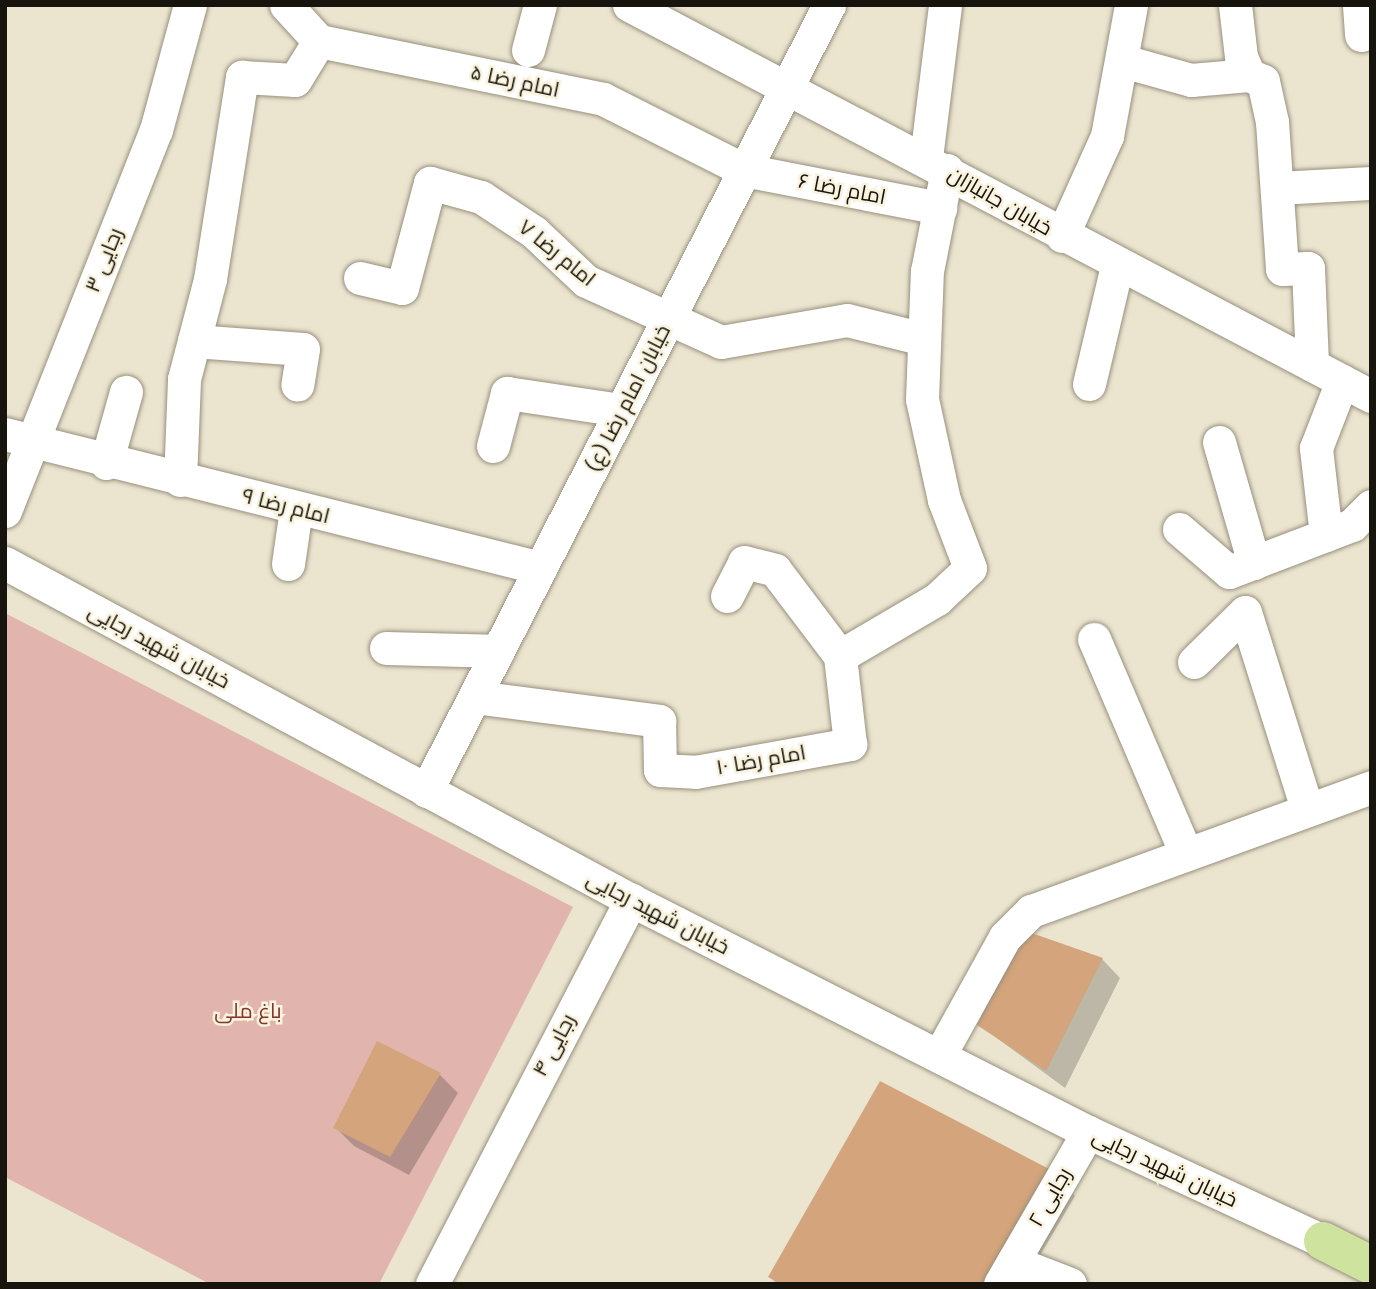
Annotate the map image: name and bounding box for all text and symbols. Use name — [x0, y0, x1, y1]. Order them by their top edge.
street label: امام رضا ۵ — [468, 59, 562, 103]
street label: خیابان جانبازان — [943, 161, 1057, 241]
street label: امام رضا ۶ — [796, 168, 888, 210]
street label: امام رضا ۷ — [513, 214, 601, 292]
street label: رجایی ۳ — [80, 224, 128, 296]
street label: خیابان امام رضا (ع) — [580, 320, 676, 476]
street label: امام رضا ۹ — [240, 483, 332, 529]
street label: خیابان شهید رجایی — [84, 598, 234, 694]
street label: امام رضا ۱۰ — [714, 740, 808, 780]
street label: خیابان شهید رجایی — [582, 866, 734, 960]
park label: باغ ملی — [214, 998, 282, 1024]
street label: رجایی ۴ — [527, 1009, 581, 1081]
street label: خیابان شهید رجایی — [1088, 1123, 1242, 1213]
street label: رجایی ۲ — [1023, 1163, 1077, 1231]

